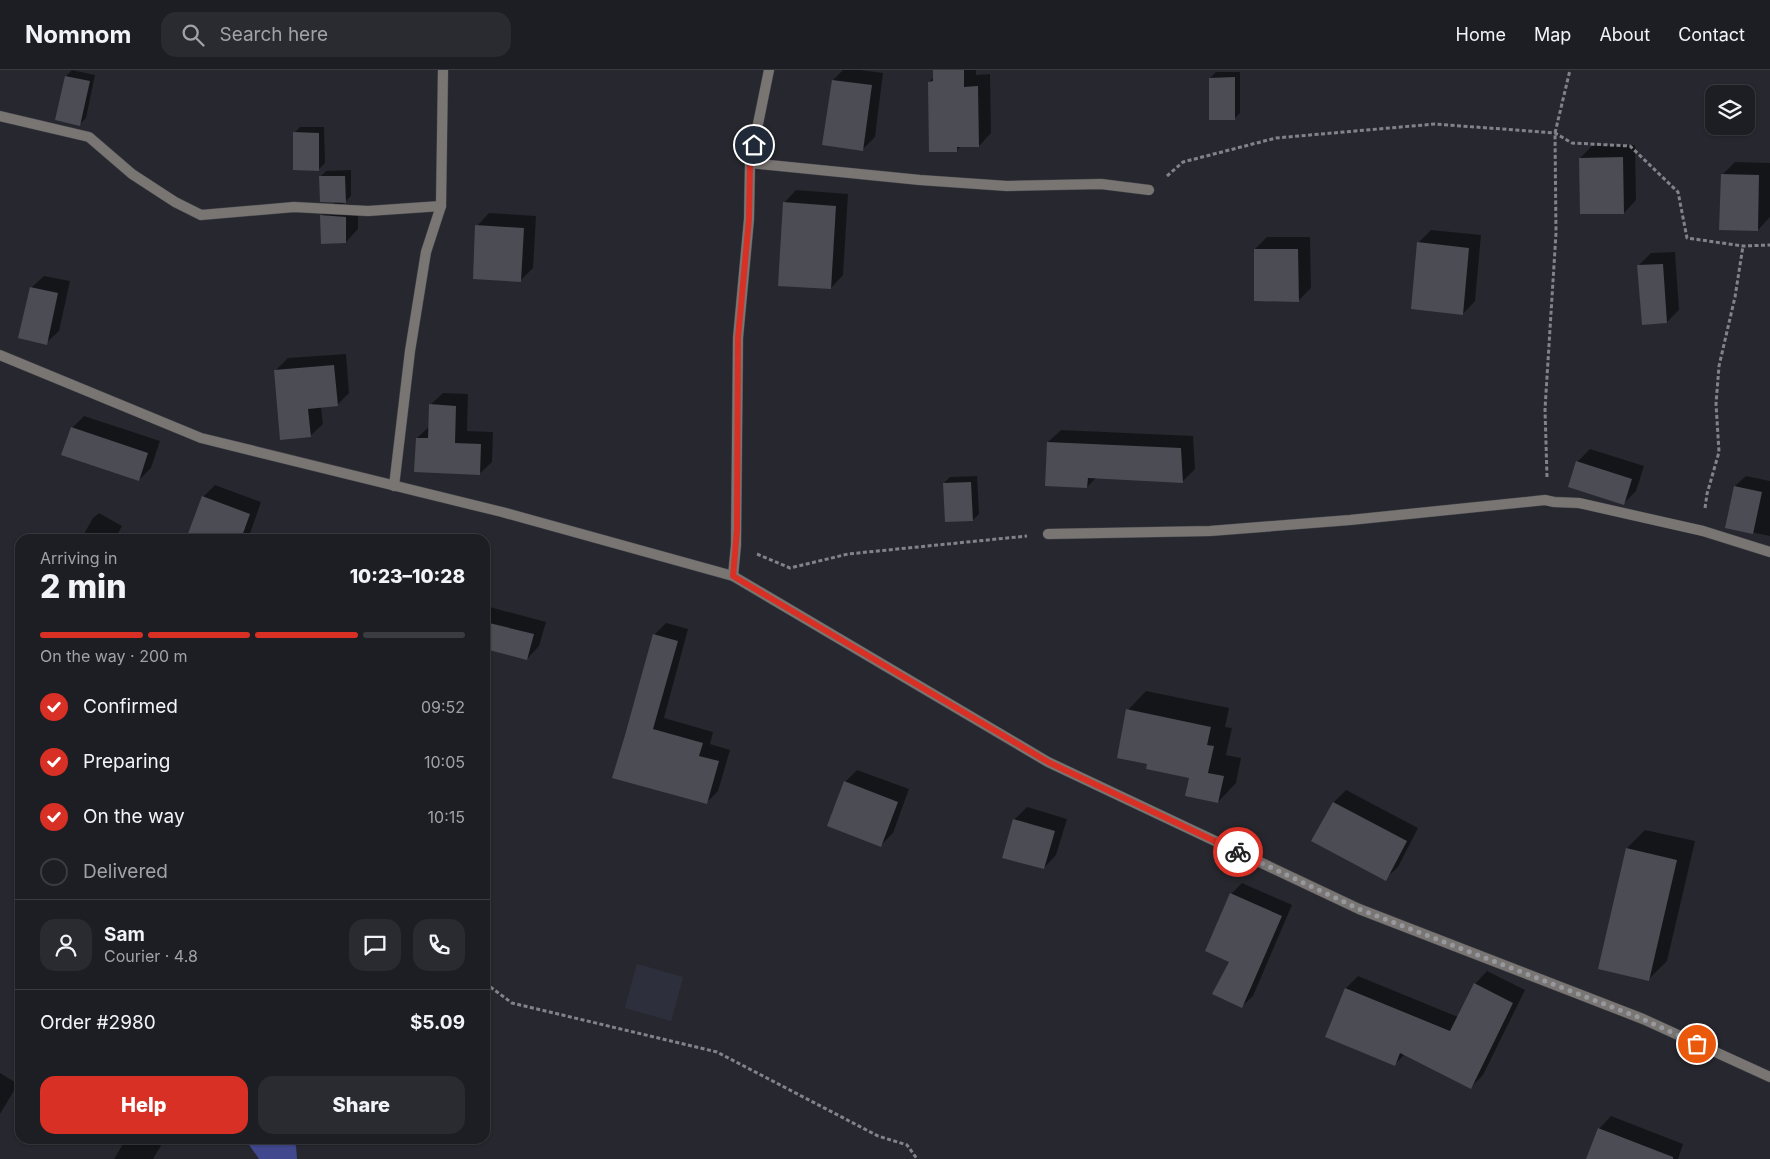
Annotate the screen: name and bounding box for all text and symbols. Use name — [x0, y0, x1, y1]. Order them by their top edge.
search box — [161, 12, 511, 57]
text: Nomnom — [25, 20, 131, 49]
icon: search — [179, 21, 207, 49]
text: Search here — [219, 23, 328, 46]
text: Home — [1456, 24, 1506, 45]
text: Map — [1534, 24, 1571, 45]
text: About — [1599, 24, 1650, 45]
text: Contact — [1678, 24, 1745, 45]
map controls — [1705, 85, 1755, 135]
button: layers — [1705, 85, 1755, 135]
pin — [733, 124, 775, 166]
icon: home — [740, 131, 768, 159]
text: Arriving in — [40, 548, 117, 568]
text: 10:23–10:28 — [350, 565, 465, 588]
text: 2 min — [40, 567, 126, 606]
text: On the way · 200 m — [40, 646, 188, 666]
icon: check — [40, 693, 68, 721]
text: Confirmed — [83, 695, 178, 718]
text: 09:52 — [421, 697, 465, 717]
icon: check — [40, 748, 68, 776]
text: Preparing — [83, 750, 170, 773]
text: 10:05 — [424, 752, 465, 772]
icon: check — [40, 803, 68, 831]
text: On the way — [83, 805, 185, 828]
text: 10:15 — [428, 807, 465, 827]
courier — [1213, 827, 1263, 877]
icon: bike — [1224, 838, 1252, 866]
text: Delivered — [83, 860, 168, 883]
button: person — [40, 919, 92, 971]
button: chat — [349, 919, 401, 971]
button: phone — [413, 919, 465, 971]
text: Sam — [104, 923, 145, 946]
text: Courier · 4.8 — [104, 946, 198, 966]
text: Order #2980 — [40, 1011, 156, 1034]
text: $5.09 — [410, 1011, 465, 1034]
pin — [1676, 1023, 1718, 1065]
icon: bag — [1683, 1030, 1711, 1058]
button: Help — [40, 1076, 248, 1134]
button: Share — [258, 1076, 465, 1134]

